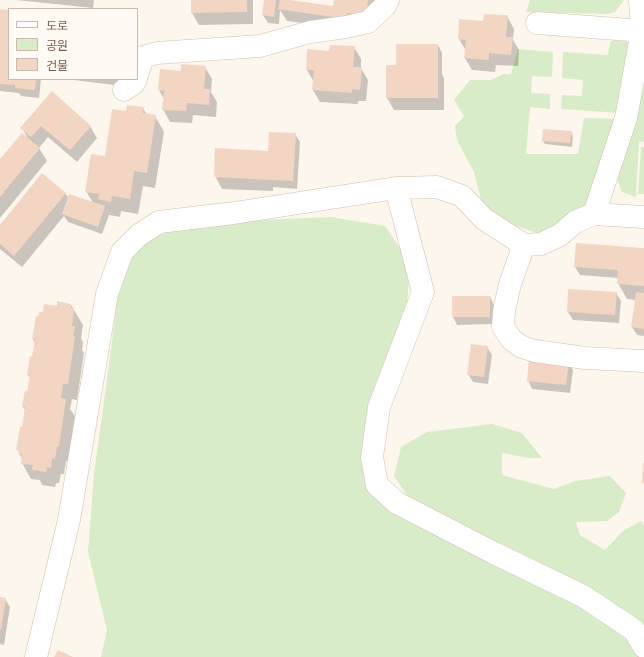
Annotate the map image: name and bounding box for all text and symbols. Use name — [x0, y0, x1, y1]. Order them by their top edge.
legend — [8, 8, 138, 80]
text: 도로 — [46, 19, 68, 33]
text: 공원 — [46, 39, 68, 53]
text: 건물 — [46, 59, 68, 73]

